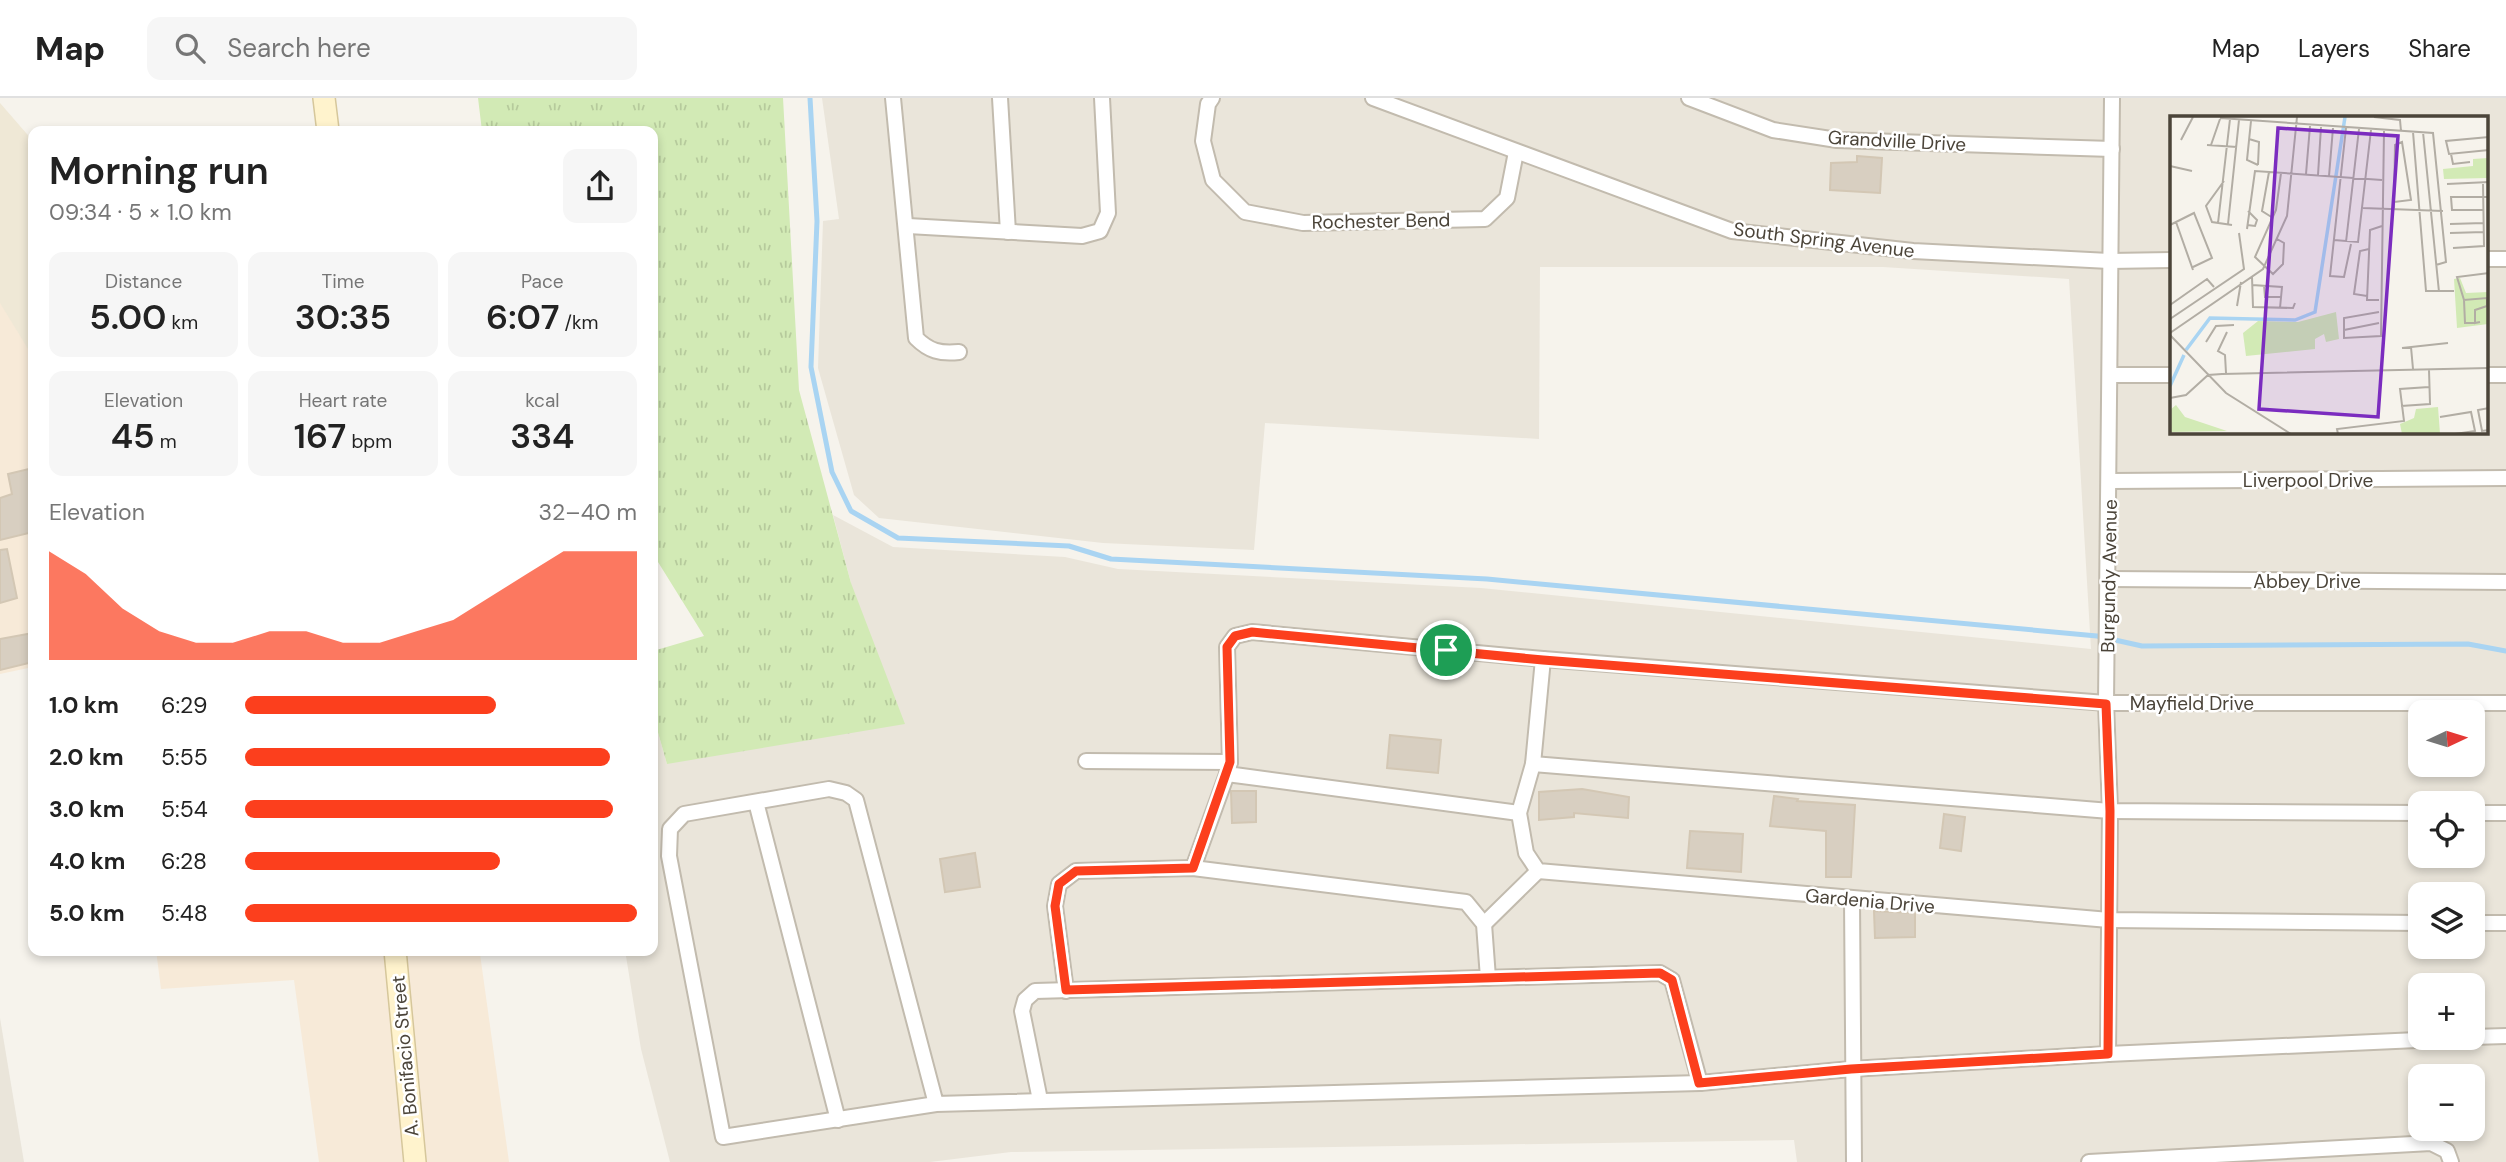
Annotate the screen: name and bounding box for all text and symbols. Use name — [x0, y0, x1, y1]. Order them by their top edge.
search box — [147, 17, 637, 80]
text: Map — [35, 27, 105, 70]
icon: search — [171, 29, 209, 67]
text: Search here — [227, 31, 371, 65]
text: Map — [2212, 33, 2260, 64]
text: Layers — [2298, 33, 2370, 64]
text: Share — [2408, 33, 2471, 64]
inset map — [2170, 116, 2488, 434]
street label: Grandville Drive — [1827, 125, 1967, 157]
text: Morning run — [49, 146, 269, 196]
button: share — [563, 149, 637, 223]
text: 09:34 · 5 × 1.0 km — [49, 197, 232, 227]
street label: Rochester Bend — [1311, 207, 1451, 235]
street label: South Spring Avenue — [1732, 216, 1916, 264]
text: Distance — [105, 269, 182, 294]
text: Time — [322, 269, 364, 294]
text: Pace — [521, 269, 564, 294]
text: 5.00 — [89, 294, 167, 340]
text: 30:35 — [295, 294, 391, 340]
text: 6:07 — [486, 294, 560, 340]
text: km — [167, 310, 198, 335]
text: /km — [560, 310, 599, 335]
text: Elevation — [104, 388, 183, 413]
text: Heart rate — [299, 388, 387, 413]
text: kcal — [525, 388, 559, 413]
text: 45 — [111, 413, 155, 459]
text: 167 — [294, 413, 346, 459]
text: 334 — [510, 413, 574, 459]
text: m — [155, 429, 177, 454]
text: bpm — [346, 429, 392, 454]
street label: Liverpool Drive — [2243, 468, 2373, 493]
text: Elevation — [49, 497, 145, 527]
text: 32–40 m — [538, 497, 637, 527]
street label: Burgundy Avenue — [2095, 499, 2123, 653]
street label: Abbey Drive — [2253, 569, 2361, 594]
pin — [1416, 620, 1476, 680]
icon: arrive — [1427, 631, 1465, 669]
text: 1.0 km — [49, 690, 119, 720]
text: 6:29 — [161, 690, 208, 720]
street label: Mayfield Drive — [2130, 691, 2254, 716]
north arrow — [2408, 700, 2485, 777]
map controls — [2408, 700, 2485, 1141]
text: 2.0 km — [49, 742, 124, 772]
text: 5:55 — [161, 742, 208, 772]
button: locate — [2408, 791, 2485, 868]
text: 3.0 km — [49, 794, 124, 824]
text: 5:54 — [161, 794, 208, 824]
text: 4.0 km — [49, 846, 125, 876]
text: 6:28 — [161, 846, 207, 876]
button: layers — [2408, 882, 2485, 959]
street label: Gardenia Drive — [1804, 883, 1936, 919]
text: 5.0 km — [49, 898, 125, 928]
text: 5:48 — [161, 898, 208, 928]
button: + — [2408, 973, 2485, 1050]
street label: A. Bonifacio Street — [386, 974, 424, 1138]
button: − — [2408, 1064, 2485, 1141]

